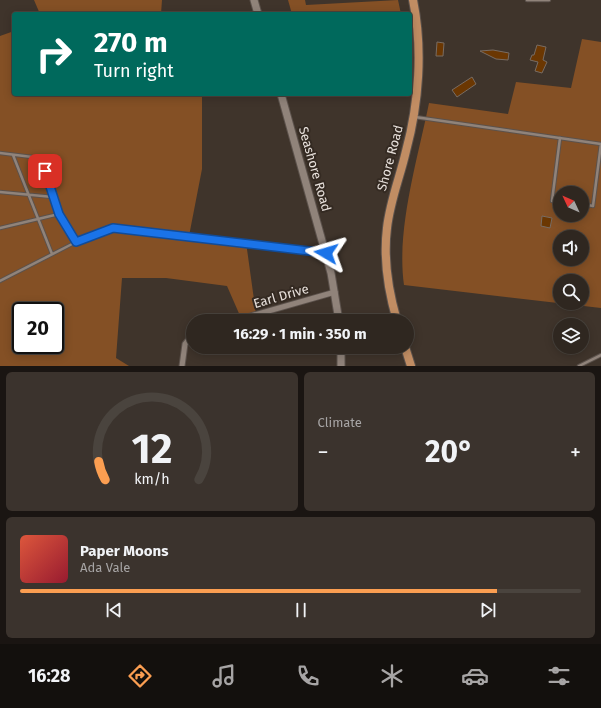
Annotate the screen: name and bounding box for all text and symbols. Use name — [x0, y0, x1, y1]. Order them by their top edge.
text: 270 m — [94, 26, 168, 59]
icon: right — [28, 28, 80, 80]
text: Turn right — [94, 60, 174, 82]
street label: Shore Road — [374, 123, 406, 193]
street label: Seashore Road — [296, 125, 334, 213]
pin — [28, 154, 62, 188]
icon: arrive — [34, 160, 56, 182]
north arrow — [553, 186, 589, 222]
map controls — [553, 186, 589, 354]
button: sound — [553, 230, 589, 266]
position arrow — [305, 232, 347, 274]
button: search — [553, 274, 589, 310]
street label: Earl Drive — [252, 281, 310, 311]
speed limit sign: 20 — [12, 302, 64, 354]
button: layers — [553, 318, 589, 354]
text: 16:29 · 1 min · 350 m — [233, 325, 367, 343]
text: Climate — [318, 415, 362, 430]
text: 12 — [131, 423, 172, 473]
text: 20° — [425, 434, 474, 470]
text: − — [318, 439, 329, 466]
text: + — [570, 439, 581, 466]
text: km/h — [134, 470, 169, 487]
text: Paper Moons — [80, 542, 168, 560]
text: Ada Vale — [80, 560, 130, 575]
icon: previous — [103, 599, 125, 621]
icon: pause — [290, 599, 312, 621]
icon: next — [477, 599, 499, 621]
icon: directions — [126, 662, 154, 690]
icon: music — [210, 662, 238, 690]
icon: phone — [294, 662, 322, 690]
icon: climate — [378, 662, 406, 690]
icon: car — [461, 662, 489, 690]
icon: filters — [545, 662, 573, 690]
text: 16:28 — [28, 665, 70, 687]

